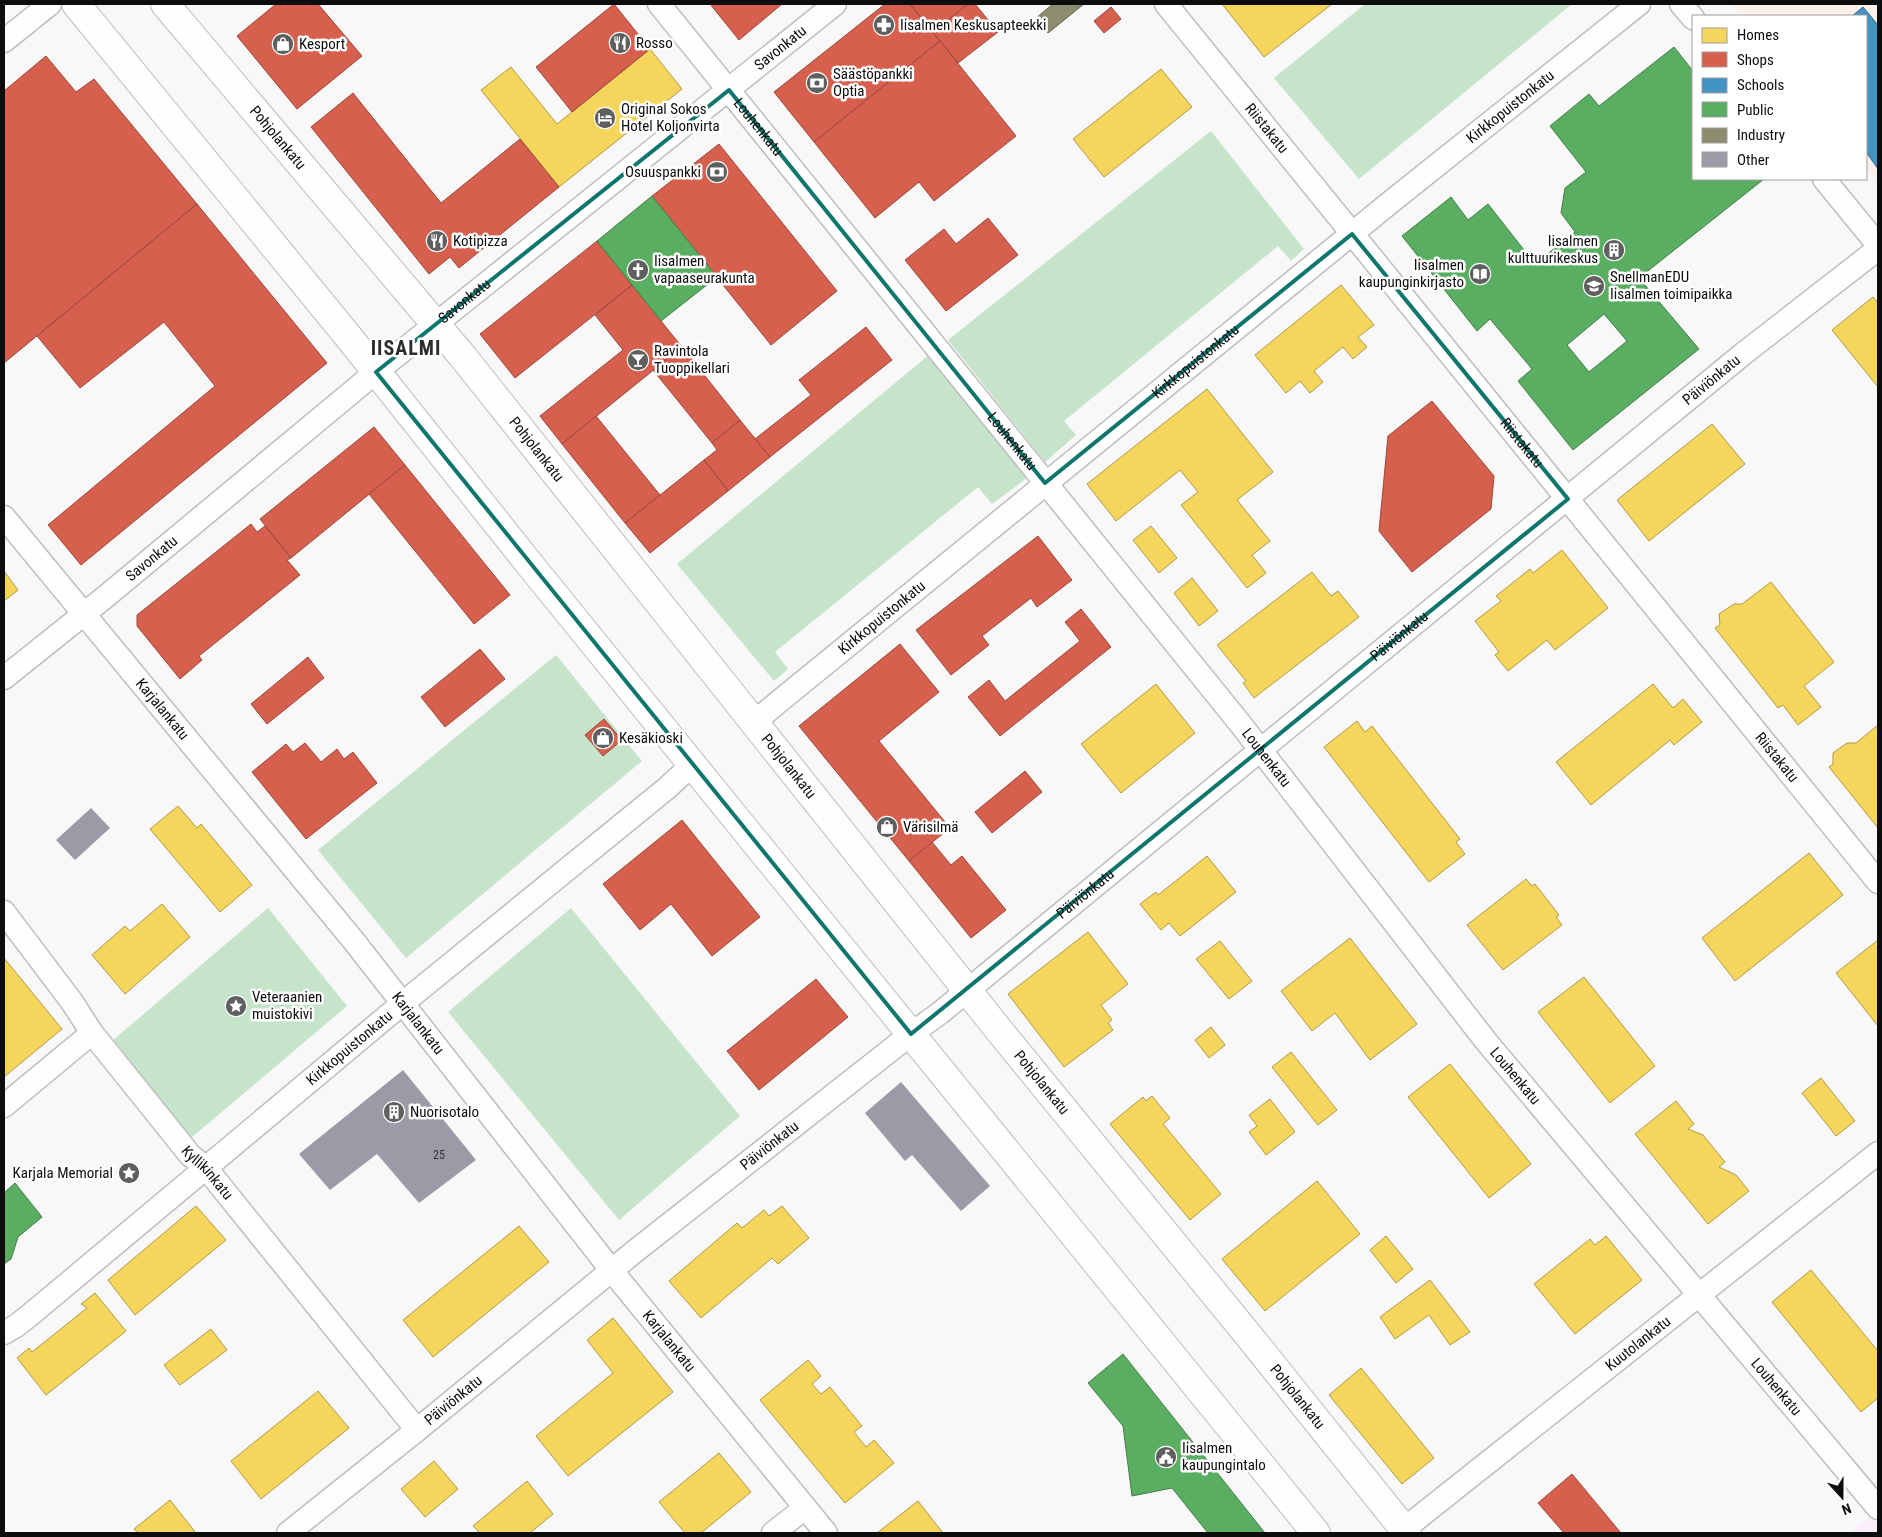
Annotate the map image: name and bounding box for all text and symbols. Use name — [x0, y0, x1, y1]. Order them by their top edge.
pharmacy icon: Iisalmen Keskusapteekki — [872, 13, 896, 37]
legend — [1692, 15, 1867, 180]
place label: Iisalmen Keskusapteekki — [900, 16, 1046, 34]
street label: Savonkatu — [751, 21, 810, 74]
text: Homes — [1737, 26, 1779, 44]
restaurant icon: Rosso — [608, 31, 632, 55]
shop icon: Kesport — [271, 32, 295, 56]
place label: Rosso — [636, 34, 673, 52]
place label: Kesport — [299, 35, 345, 53]
text: Shops — [1737, 51, 1774, 69]
place label: Säästöpankki Optia — [833, 65, 913, 100]
street label: Kirkkopuistonkatu — [1463, 66, 1558, 147]
bank icon: Säästöpankki Optia — [805, 71, 829, 95]
text: Schools — [1737, 76, 1784, 94]
street label: Louhenkatu — [730, 94, 787, 159]
place label: Original Sokos Hotel Koljonvirta — [621, 100, 720, 135]
street label: Riistakatu — [1241, 100, 1292, 157]
text: Public — [1737, 101, 1774, 119]
street label: Pohjolankatu — [246, 102, 310, 173]
hotel icon: Original Sokos Hotel Koljonvirta — [593, 106, 617, 130]
text: Industry — [1737, 126, 1785, 144]
text: Other — [1737, 151, 1770, 169]
bank icon: Osuuspankki — [705, 160, 729, 184]
place label: Osuuspankki — [625, 163, 701, 181]
restaurant icon: Kotipizza — [425, 229, 449, 253]
place label: Kotipizza — [453, 232, 508, 250]
place label: Iisalmen kulttuurikeskus — [1508, 232, 1598, 267]
building icon: Iisalmen kulttuurikeskus — [1602, 238, 1626, 262]
place label: Iisalmen vapaaseurakunta — [654, 252, 755, 287]
place label: Iisalmen kaupunginkirjasto — [1359, 256, 1464, 291]
church icon: Iisalmen vapaaseurakunta — [626, 258, 650, 282]
library icon: Iisalmen kaupunginkirjasto — [1468, 262, 1492, 286]
place label: SnellmanEDU Iisalmen toimipaikka — [1610, 268, 1732, 303]
school or university icon: SnellmanEDU Iisalmen toimipaikka — [1582, 274, 1606, 298]
street label: Savonkatu — [435, 275, 494, 327]
street label: Kirkkopuistonkatu — [1148, 321, 1243, 402]
district label: IISALMI — [371, 336, 441, 360]
place label: Ravintola Tuoppikellari — [654, 342, 730, 377]
bar icon: Ravintola Tuoppikellari — [626, 348, 650, 372]
street label: Päiviönkatu — [1679, 351, 1744, 409]
street label: Louhenkatu — [983, 409, 1041, 474]
street label: Pohjolankatu — [505, 413, 568, 485]
street label: Riistakatu — [1496, 414, 1547, 471]
street label: Savonkatu — [122, 532, 181, 585]
street label: Kirkkopuistonkatu — [835, 577, 929, 658]
street label: Päiviönkatu — [1367, 607, 1432, 665]
street label: Karjalankatu — [132, 675, 193, 743]
street label: Louhenkatu — [1238, 725, 1295, 790]
shop icon: Kesäkioski — [591, 726, 615, 750]
place label: Kesäkioski — [619, 729, 683, 747]
street label: Riistakatu — [1751, 729, 1803, 786]
street label: Pohjolankatu — [758, 730, 820, 802]
shop icon: Värisilmä — [875, 815, 899, 839]
place label: Värisilmä — [903, 818, 958, 836]
street label: Päiviönkatu — [1053, 865, 1118, 923]
place label: Veteraanien muistokivi — [252, 988, 322, 1023]
street label: Karjalankatu — [388, 988, 448, 1058]
place icon: Veteraanien muistokivi — [224, 994, 248, 1018]
street label: Kirkkopuistonkatu — [303, 1007, 396, 1089]
street label: Louhenkatu — [1486, 1044, 1544, 1108]
street label: Pohjolankatu — [1010, 1047, 1073, 1118]
building icon: Nuorisotalo — [382, 1100, 406, 1124]
place label: Nuorisotalo — [410, 1103, 479, 1121]
street label: Päiviönkatu — [737, 1117, 802, 1174]
street label: Kyllikinkatu — [177, 1142, 237, 1203]
house number: 25 — [433, 1148, 445, 1162]
place icon: Karjala Memorial — [117, 1161, 141, 1185]
place label: Karjala Memorial — [13, 1164, 113, 1182]
street label: Karjalankatu — [639, 1307, 700, 1375]
street label: Kuutolankatu — [1602, 1312, 1674, 1375]
street label: Louhenkatu — [1747, 1355, 1805, 1419]
street label: Pohjolankatu — [1266, 1361, 1329, 1432]
street label: Päiviönkatu — [421, 1371, 486, 1429]
place label: Iisalmen kaupungintalo — [1182, 1439, 1266, 1474]
public building icon: Iisalmen kaupungintalo — [1154, 1445, 1178, 1469]
north arrow — [1817, 1472, 1867, 1522]
text: N — [1840, 1500, 1854, 1518]

